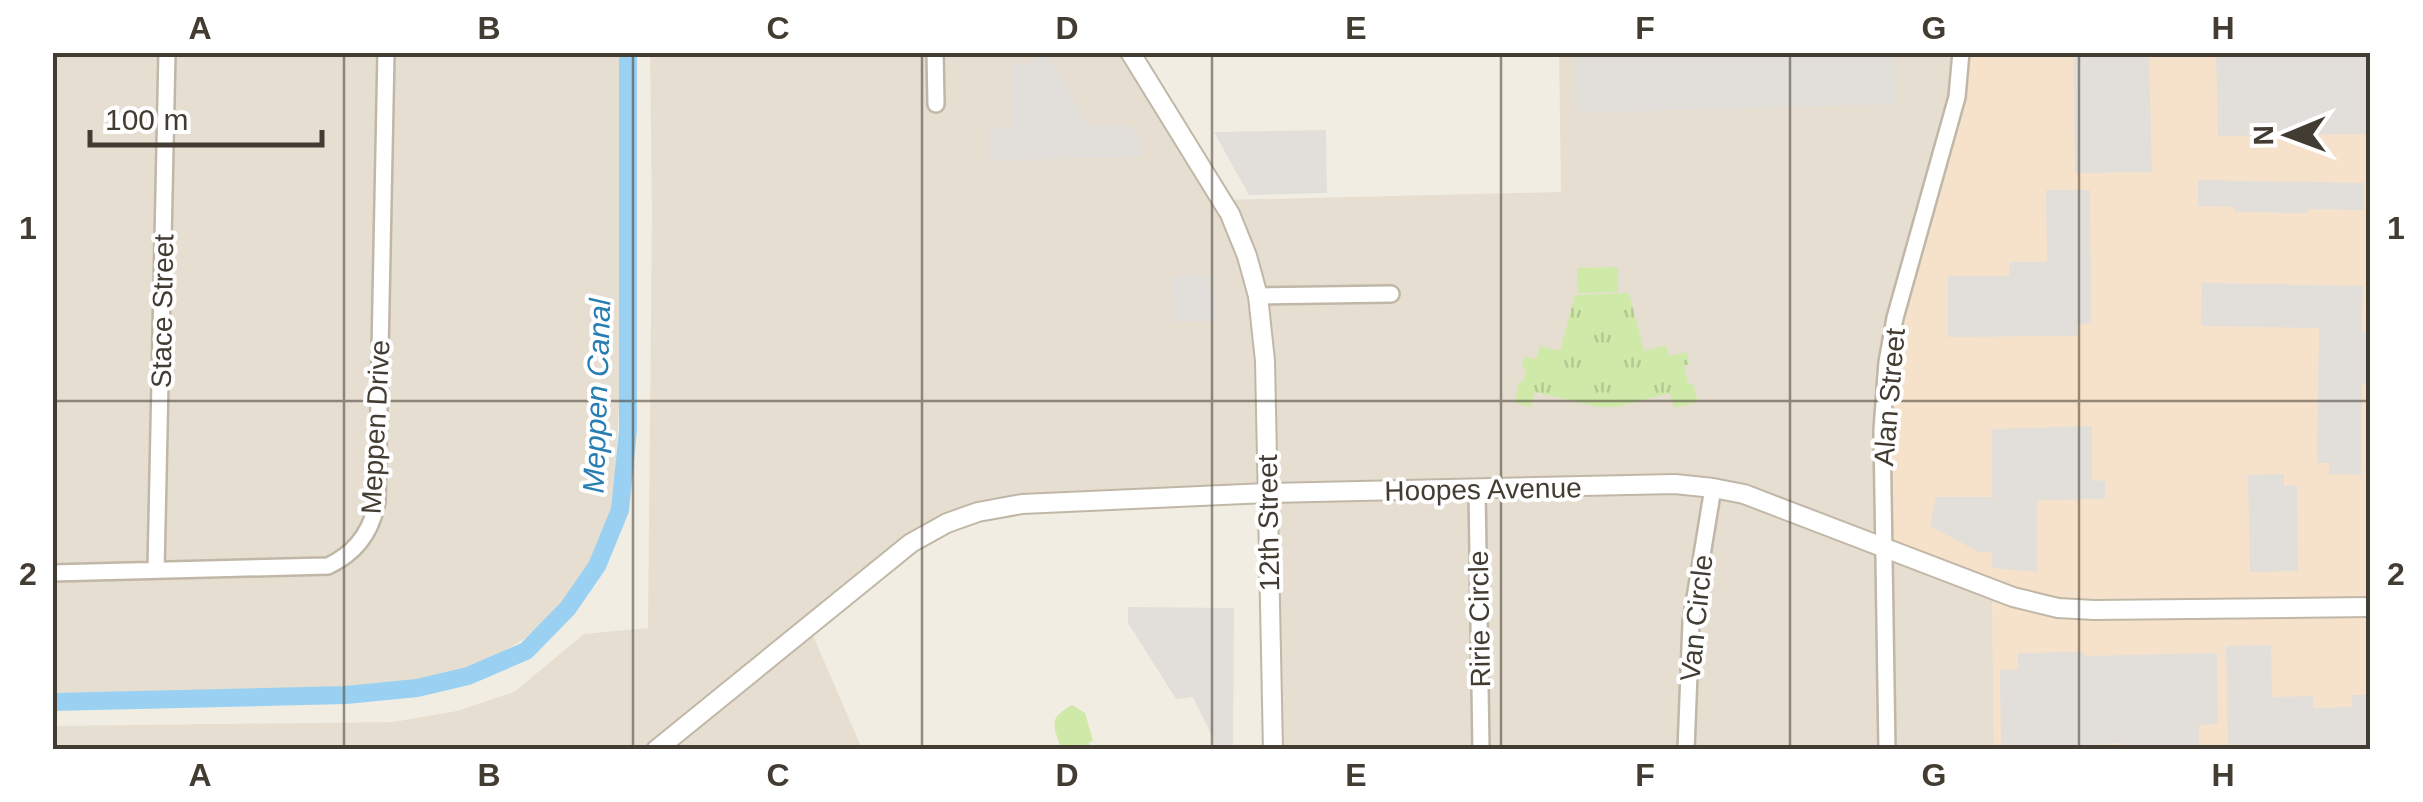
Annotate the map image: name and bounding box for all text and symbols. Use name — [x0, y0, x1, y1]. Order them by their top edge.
text: A — [188, 10, 212, 46]
text: B — [477, 10, 501, 46]
text: C — [766, 10, 790, 46]
text: D — [1055, 10, 1079, 46]
text: E — [1345, 10, 1367, 46]
text: F — [1635, 10, 1655, 46]
text: G — [1922, 10, 1946, 46]
text: H — [2211, 10, 2235, 46]
scale bar — [90, 85, 322, 147]
north arrow — [2238, 85, 2338, 185]
text: 100 m — [105, 103, 188, 136]
text: N — [2248, 125, 2279, 146]
text: 1 — [19, 210, 37, 246]
text: 1 — [2387, 210, 2405, 246]
street label: Stace Street — [146, 233, 179, 388]
water label: Meppen Canal — [577, 297, 616, 494]
street label: Alan Street — [1868, 326, 1911, 467]
street label: Meppen Drive — [355, 339, 396, 515]
street label: 12th Street — [1252, 454, 1285, 592]
street label: Hoopes Avenue — [1384, 472, 1582, 507]
street label: Ririe Circle — [1463, 550, 1496, 688]
street label: Van Circle — [1674, 553, 1719, 683]
text: 2 — [19, 556, 37, 592]
text: 2 — [2387, 556, 2405, 592]
text: A — [188, 757, 212, 793]
text: B — [477, 757, 501, 793]
text: C — [766, 757, 790, 793]
text: D — [1055, 757, 1079, 793]
text: E — [1345, 757, 1367, 793]
text: F — [1635, 757, 1655, 793]
text: G — [1922, 757, 1946, 793]
text: H — [2211, 757, 2235, 793]

